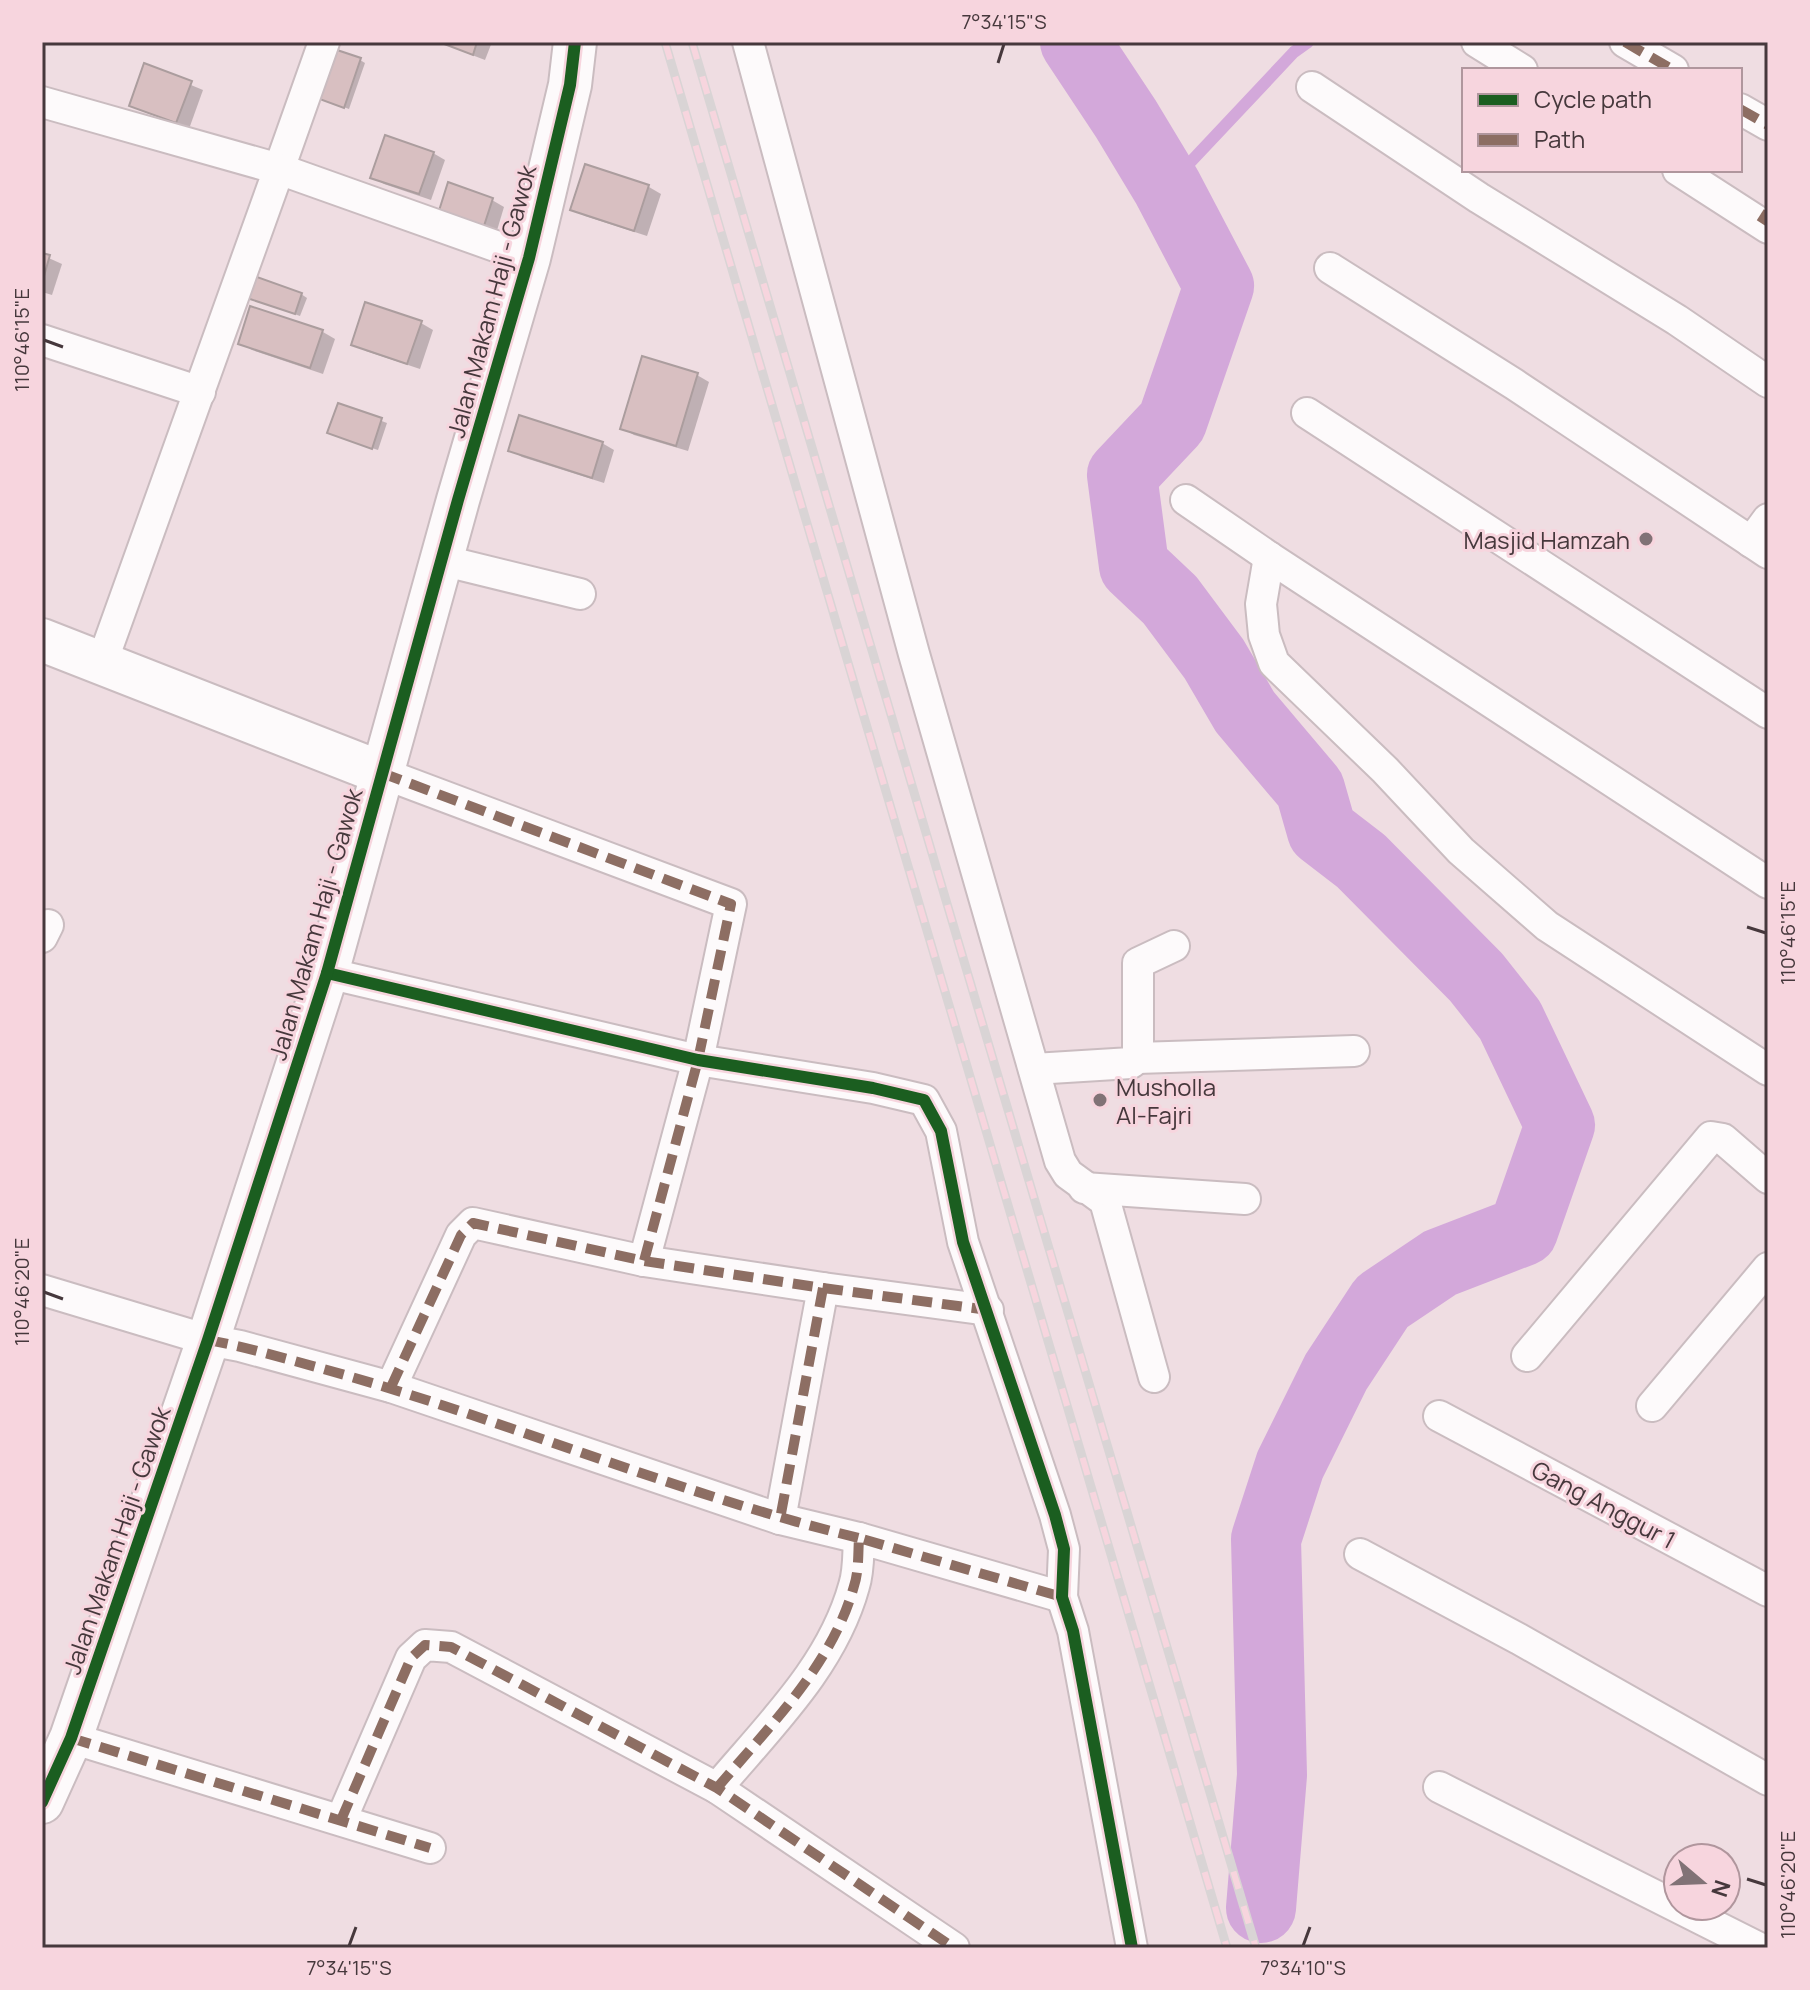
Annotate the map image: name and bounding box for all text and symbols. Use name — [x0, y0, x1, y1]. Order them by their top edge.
text: 7°34'15"S — [961, 8, 1047, 35]
legend — [1462, 68, 1742, 172]
text: Cycle path — [1534, 82, 1652, 115]
text: Path — [1534, 122, 1585, 155]
street label: Jalan Makam Haji - Gawok — [439, 160, 544, 441]
text: 110°46'15"E — [8, 288, 35, 392]
place label: Masjid Hamzah — [1464, 523, 1630, 556]
marker: Masjid Hamzah — [1637, 530, 1655, 548]
street label: Jalan Makam Haji - Gawok — [260, 783, 370, 1064]
text: 110°46'15"E — [1774, 881, 1801, 985]
place label: Musholla Al-Fajri — [1116, 1070, 1216, 1131]
marker: Musholla Al-Fajri — [1091, 1091, 1109, 1109]
text: 110°46'20"E — [8, 1238, 35, 1346]
street label: Jalan Makam Haji - Gawok — [55, 1401, 178, 1678]
street label: Gang Anggur 1 — [1526, 1452, 1682, 1556]
text: 110°46'20"E — [1774, 1831, 1801, 1939]
north arrow — [1662, 1842, 1742, 1922]
text: N — [1704, 1876, 1738, 1901]
text: 7°34'15"S — [306, 1954, 392, 1981]
text: 7°34'10"S — [1260, 1954, 1346, 1981]

